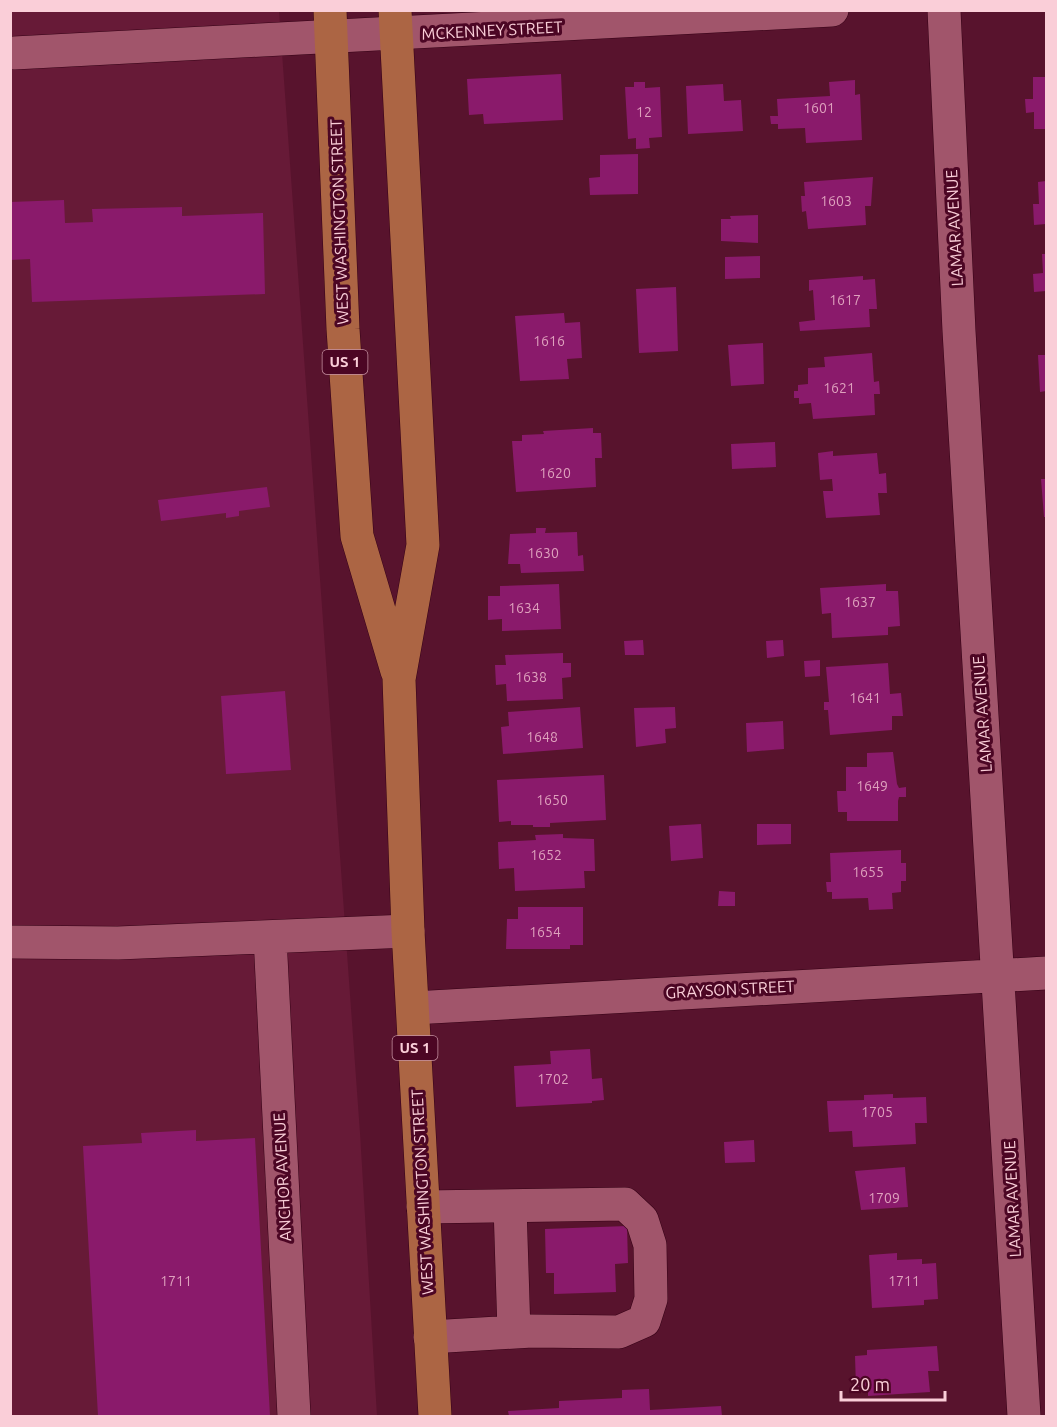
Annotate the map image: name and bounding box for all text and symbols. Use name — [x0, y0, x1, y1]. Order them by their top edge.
street label: MCKENNEY STREET — [421, 17, 563, 43]
house number: 1601 — [803, 100, 835, 116]
house number: 12 — [636, 104, 652, 120]
street label: WEST WASHINGTON STREET — [326, 119, 352, 325]
street label: LAMAR AVENUE — [942, 169, 966, 287]
house number: 1603 — [820, 193, 852, 209]
house number: 1617 — [829, 292, 861, 308]
house number: 1616 — [533, 333, 565, 349]
road number: US 1 — [322, 350, 368, 374]
house number: 1621 — [823, 380, 855, 396]
house number: 1620 — [539, 465, 571, 481]
house number: 1630 — [527, 545, 559, 561]
house number: 1637 — [844, 594, 876, 610]
house number: 1634 — [508, 600, 540, 616]
street label: LAMAR AVENUE — [969, 655, 995, 773]
house number: 1638 — [515, 669, 547, 685]
house number: 1641 — [849, 690, 881, 706]
house number: 1648 — [526, 729, 558, 745]
house number: 1649 — [856, 778, 888, 794]
house number: 1650 — [536, 792, 568, 808]
house number: 1652 — [530, 847, 562, 863]
house number: 1655 — [852, 864, 884, 880]
house number: 1654 — [529, 924, 561, 940]
street label: GRAYSON STREET — [665, 977, 795, 1001]
road number: US 1 — [392, 1036, 438, 1060]
house number: 1702 — [537, 1071, 569, 1087]
street label: WEST WASHINGTON STREET — [408, 1089, 436, 1295]
house number: 1705 — [861, 1104, 893, 1120]
street label: ANCHOR AVENUE — [270, 1112, 294, 1242]
street label: LAMAR AVENUE — [1000, 1140, 1024, 1258]
house number: 1709 — [868, 1190, 900, 1206]
house number: 1711 — [160, 1273, 192, 1289]
house number: 1711 — [888, 1273, 920, 1289]
scale bar — [841, 1364, 944, 1402]
text: 20 m — [850, 1374, 890, 1394]

